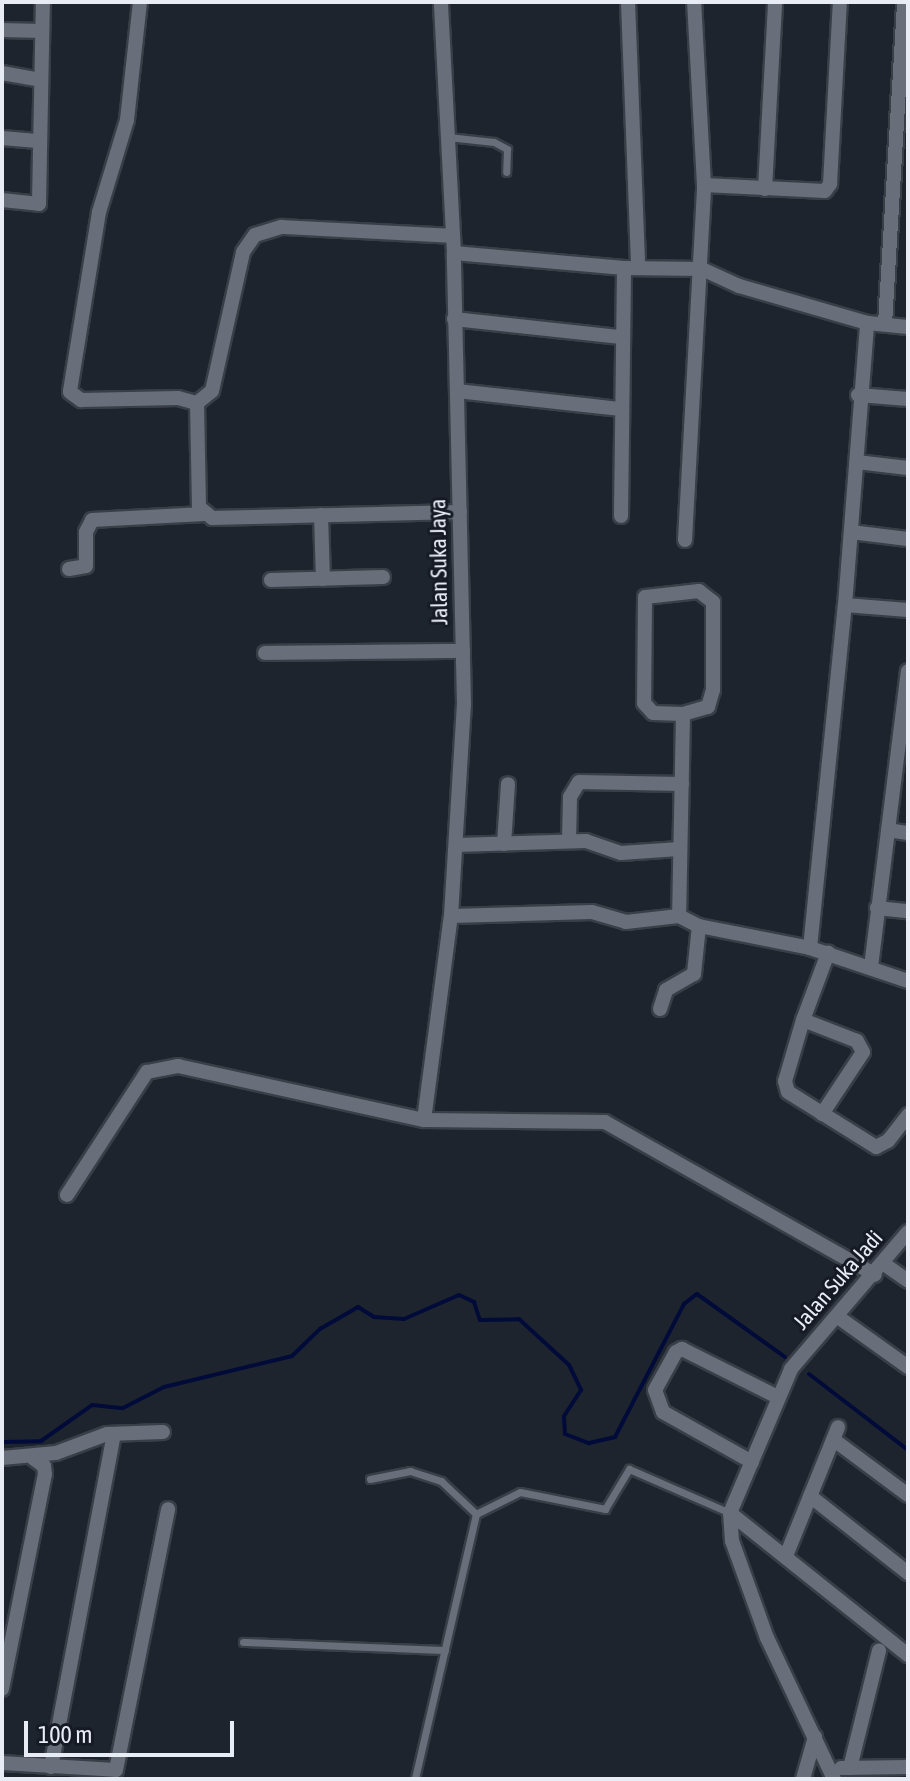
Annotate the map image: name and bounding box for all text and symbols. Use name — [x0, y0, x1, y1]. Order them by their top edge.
street label: Jalan Suka Jaya — [425, 499, 453, 625]
street label: Jalan Suka Jadi — [788, 1225, 888, 1335]
scale bar — [28, 1705, 238, 1755]
text: 100 m — [38, 1721, 92, 1748]

